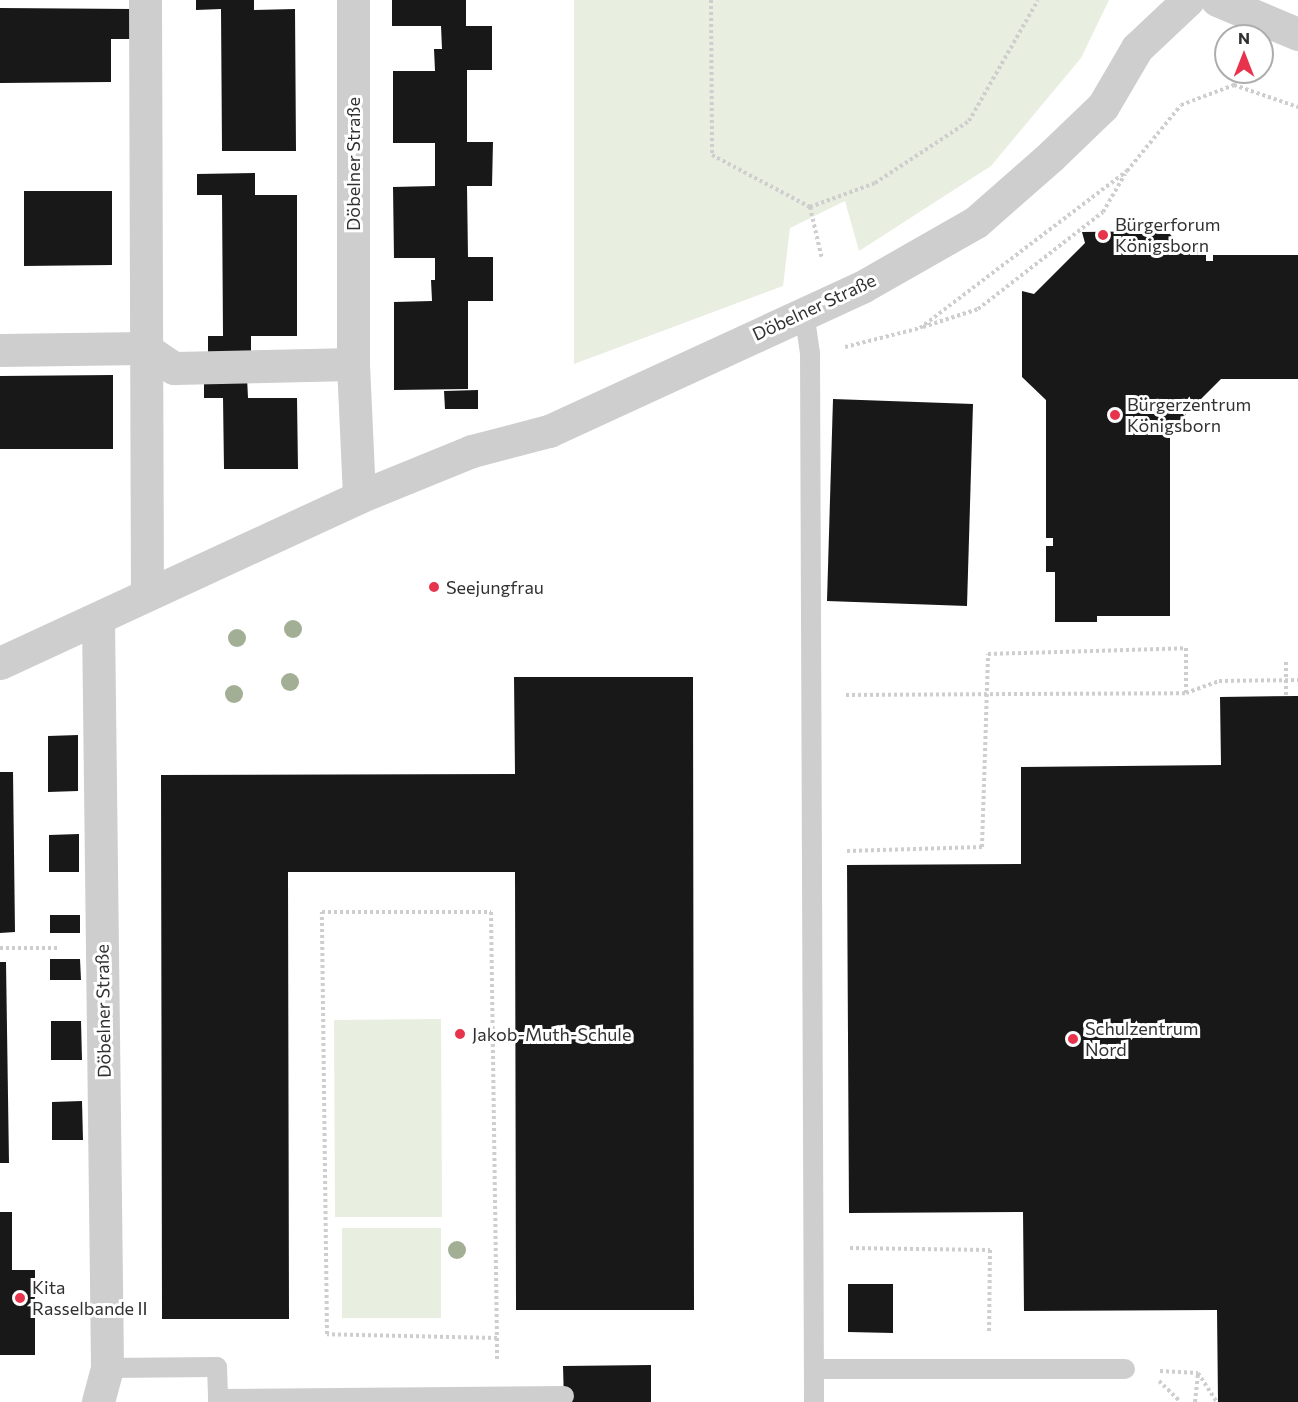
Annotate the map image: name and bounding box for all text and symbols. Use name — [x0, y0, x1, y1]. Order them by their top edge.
north arrow — [1214, 24, 1274, 84]
text: N — [1238, 28, 1250, 47]
street label: Döbelner Straße — [342, 97, 364, 231]
place label: Bürgerforum Königsborn — [1115, 214, 1220, 256]
marker: Bürgerforum Königsborn — [1096, 228, 1110, 242]
street label: Döbelner Straße — [749, 269, 879, 345]
place label: Bürgerzentrum Königsborn — [1127, 394, 1251, 436]
marker: Bürgerzentrum Königsborn — [1108, 408, 1122, 422]
place label: Seejungfrau — [446, 576, 544, 598]
marker: Seejungfrau — [427, 580, 441, 594]
street label: Döbelner Straße — [91, 944, 115, 1078]
place label: Schulzentrum Nord — [1085, 1018, 1198, 1060]
place label: Jakob-Muth-Schule — [472, 1023, 631, 1045]
marker: Jakob-Muth-Schule — [453, 1027, 467, 1041]
marker: Schulzentrum Nord — [1066, 1032, 1080, 1046]
place label: Kita Rasselbande II — [32, 1277, 148, 1320]
marker: Kita Rasselbande II — [13, 1291, 27, 1305]

